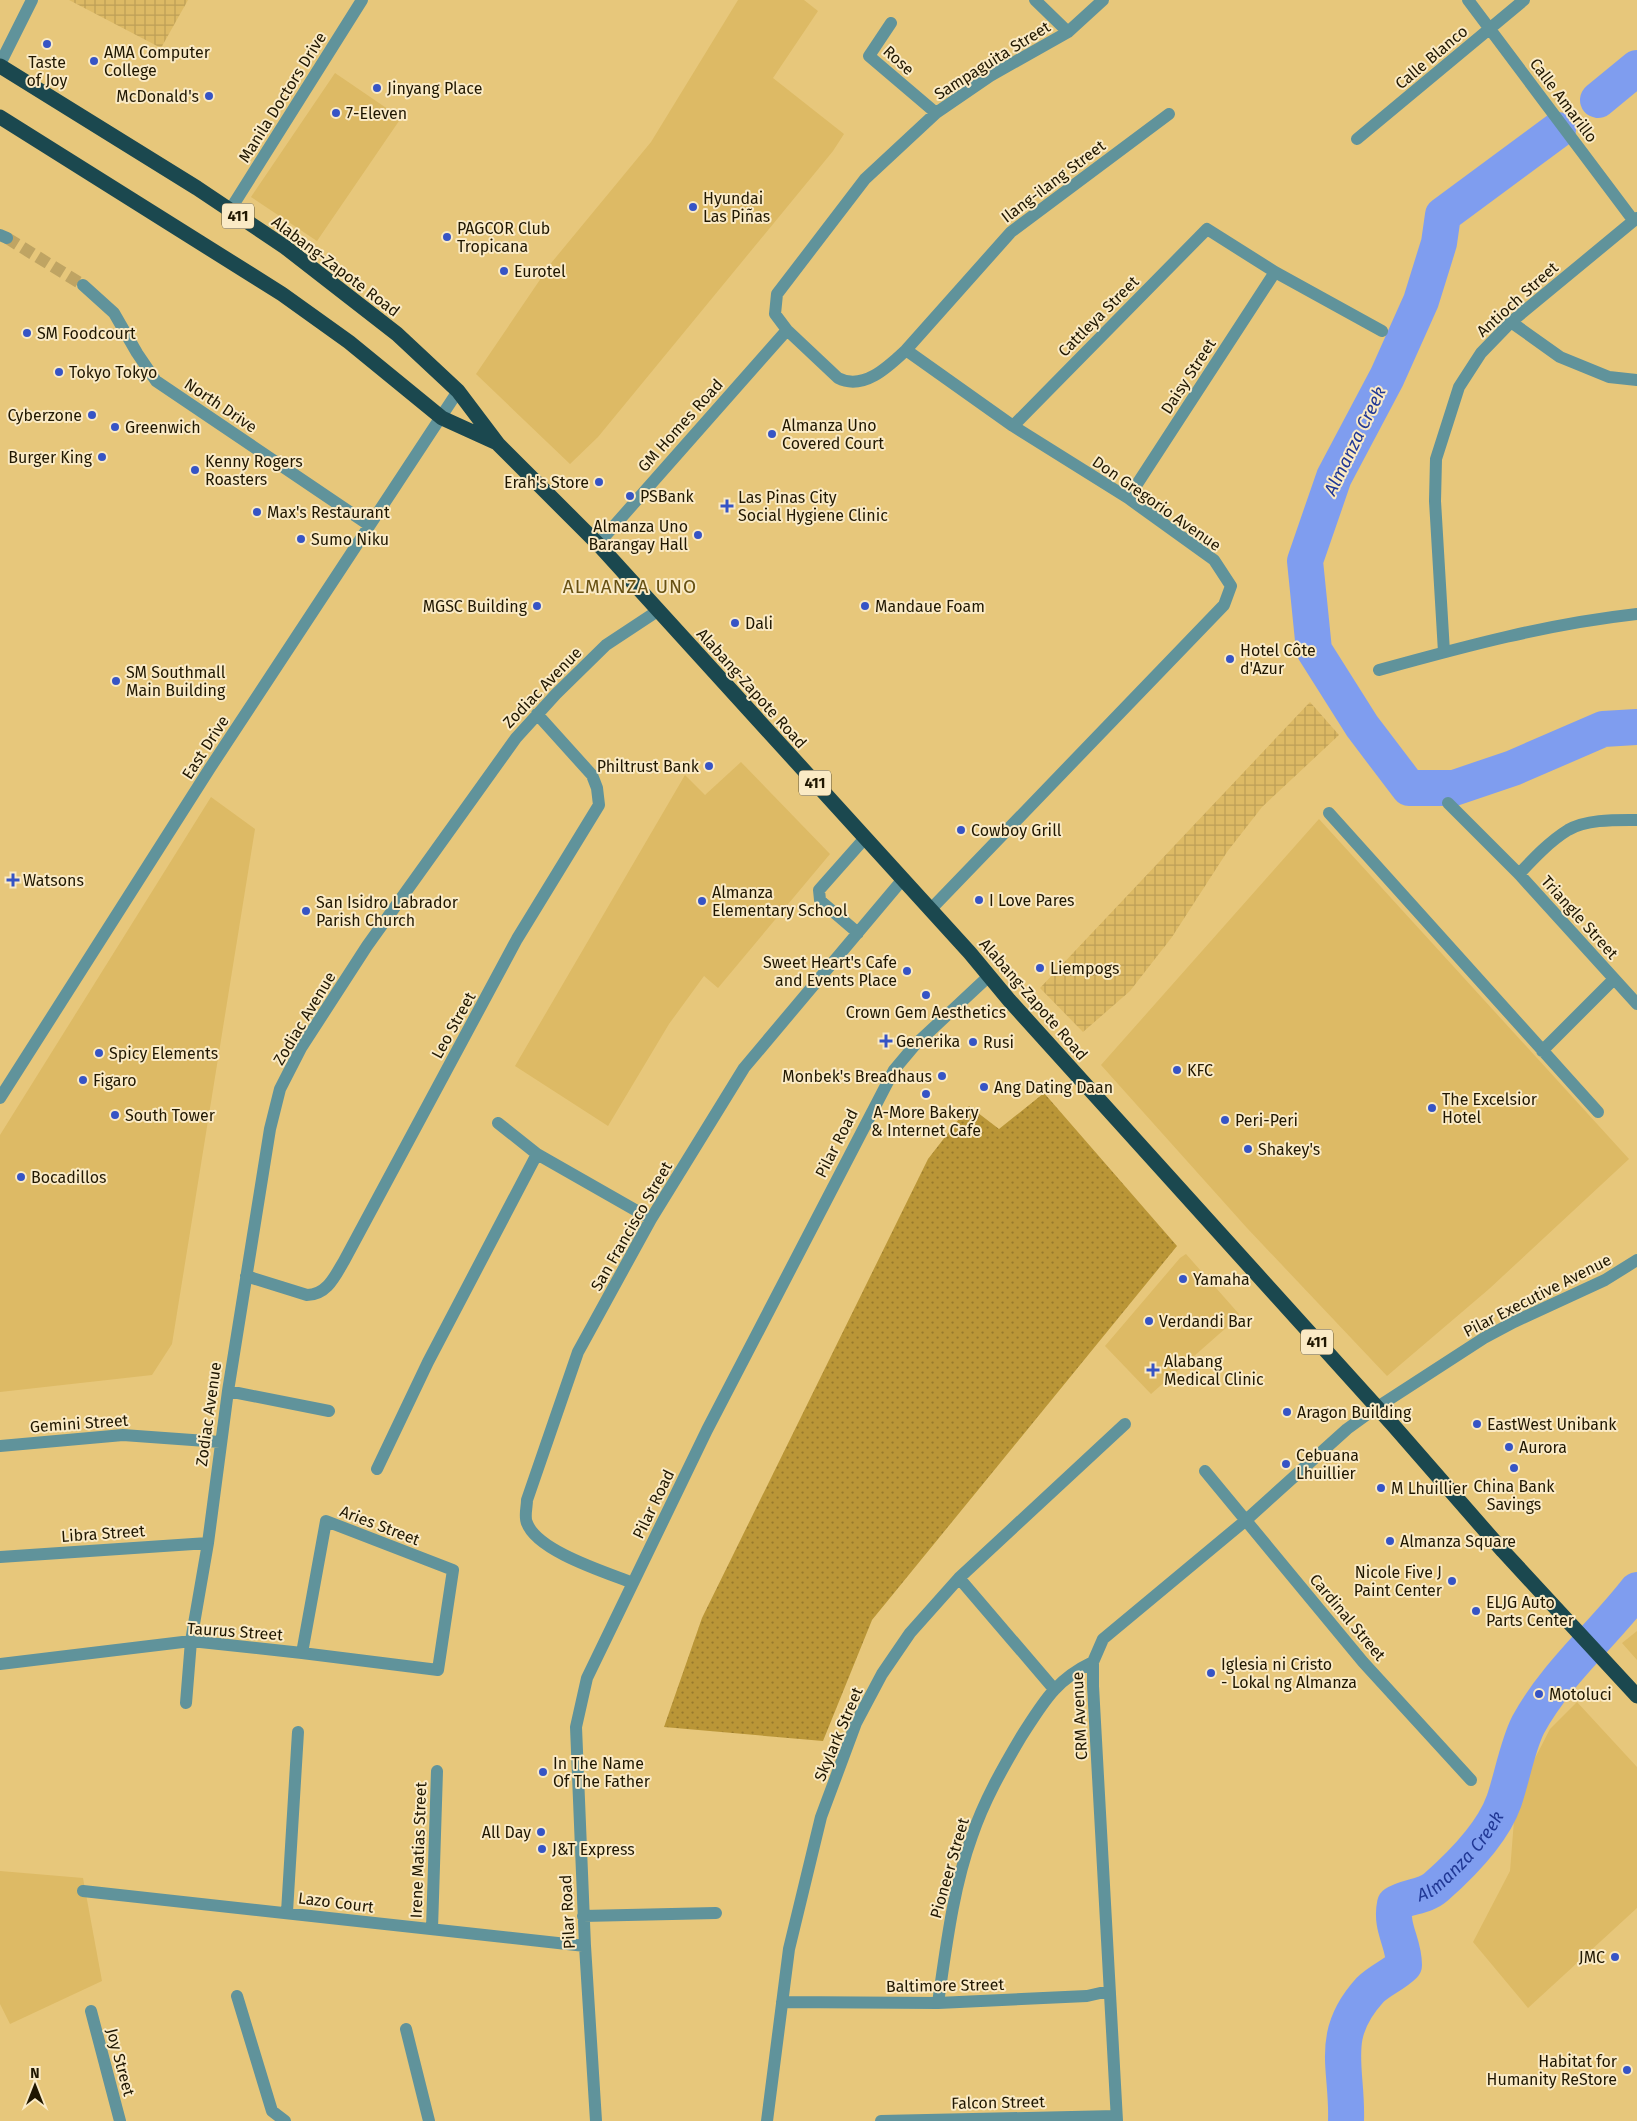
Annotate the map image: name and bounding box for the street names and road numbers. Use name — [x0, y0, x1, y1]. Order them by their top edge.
street label: Sampaguita Street — [931, 17, 1054, 104]
street label: Calle Blanco — [1391, 22, 1471, 93]
street label: Manila Doctors Drive — [235, 29, 330, 166]
street label: Rose — [879, 42, 918, 79]
street label: Calle Amarillo — [1526, 54, 1601, 146]
street label: Ilang-ilang Street — [998, 136, 1109, 227]
road number: 411 — [222, 204, 254, 228]
street label: Alabang-Zapote Road — [268, 212, 403, 321]
street label: Antioch Street — [1473, 258, 1562, 341]
street label: Cattleya Street — [1054, 272, 1143, 361]
street label: Daisy Street — [1157, 335, 1220, 418]
street label: North Drive — [181, 374, 261, 437]
street label: GM Homes Road — [634, 375, 727, 476]
street label: Don Gregorio Avenue — [1089, 452, 1225, 555]
street label: Alabang-Zapote Road — [693, 624, 811, 752]
street label: Zodiac Avenue — [499, 643, 586, 732]
street label: East Drive — [178, 712, 233, 783]
road number: 411 — [799, 770, 831, 796]
street label: Triangle Street — [1537, 872, 1622, 963]
street label: Alabang-Zapote Road — [976, 935, 1092, 1064]
street label: Zodiac Avenue — [269, 968, 340, 1068]
street label: Leo Street — [427, 988, 480, 1062]
street label: Pilar Road — [811, 1106, 862, 1181]
street label: San Francisco Street — [587, 1158, 676, 1294]
street label: Pilar Executive Avenue — [1460, 1250, 1614, 1341]
road number: 411 — [1301, 1330, 1333, 1354]
street label: Zodiac Avenue — [192, 1361, 225, 1467]
street label: Gemini Street — [29, 1411, 129, 1436]
street label: Pilar Road — [629, 1467, 678, 1542]
street label: Aries Street — [337, 1502, 422, 1549]
street label: Libra Street — [60, 1521, 146, 1546]
street label: Cardinal Street — [1306, 1570, 1390, 1665]
street label: Taurus Street — [186, 1619, 284, 1644]
street label: CRM Avenue — [1068, 1671, 1091, 1761]
street label: Skylark Street — [810, 1684, 867, 1784]
street label: Irene Matias Street — [407, 1781, 430, 1919]
street label: Pioneer Street — [926, 1815, 973, 1921]
street label: Pilar Road — [556, 1874, 579, 1950]
street label: Lazo Court — [297, 1888, 375, 1917]
street label: Baltimore Street — [886, 1975, 1005, 1996]
street label: Joy Street — [102, 2026, 139, 2098]
street label: Falcon Street — [951, 2092, 1045, 2113]

